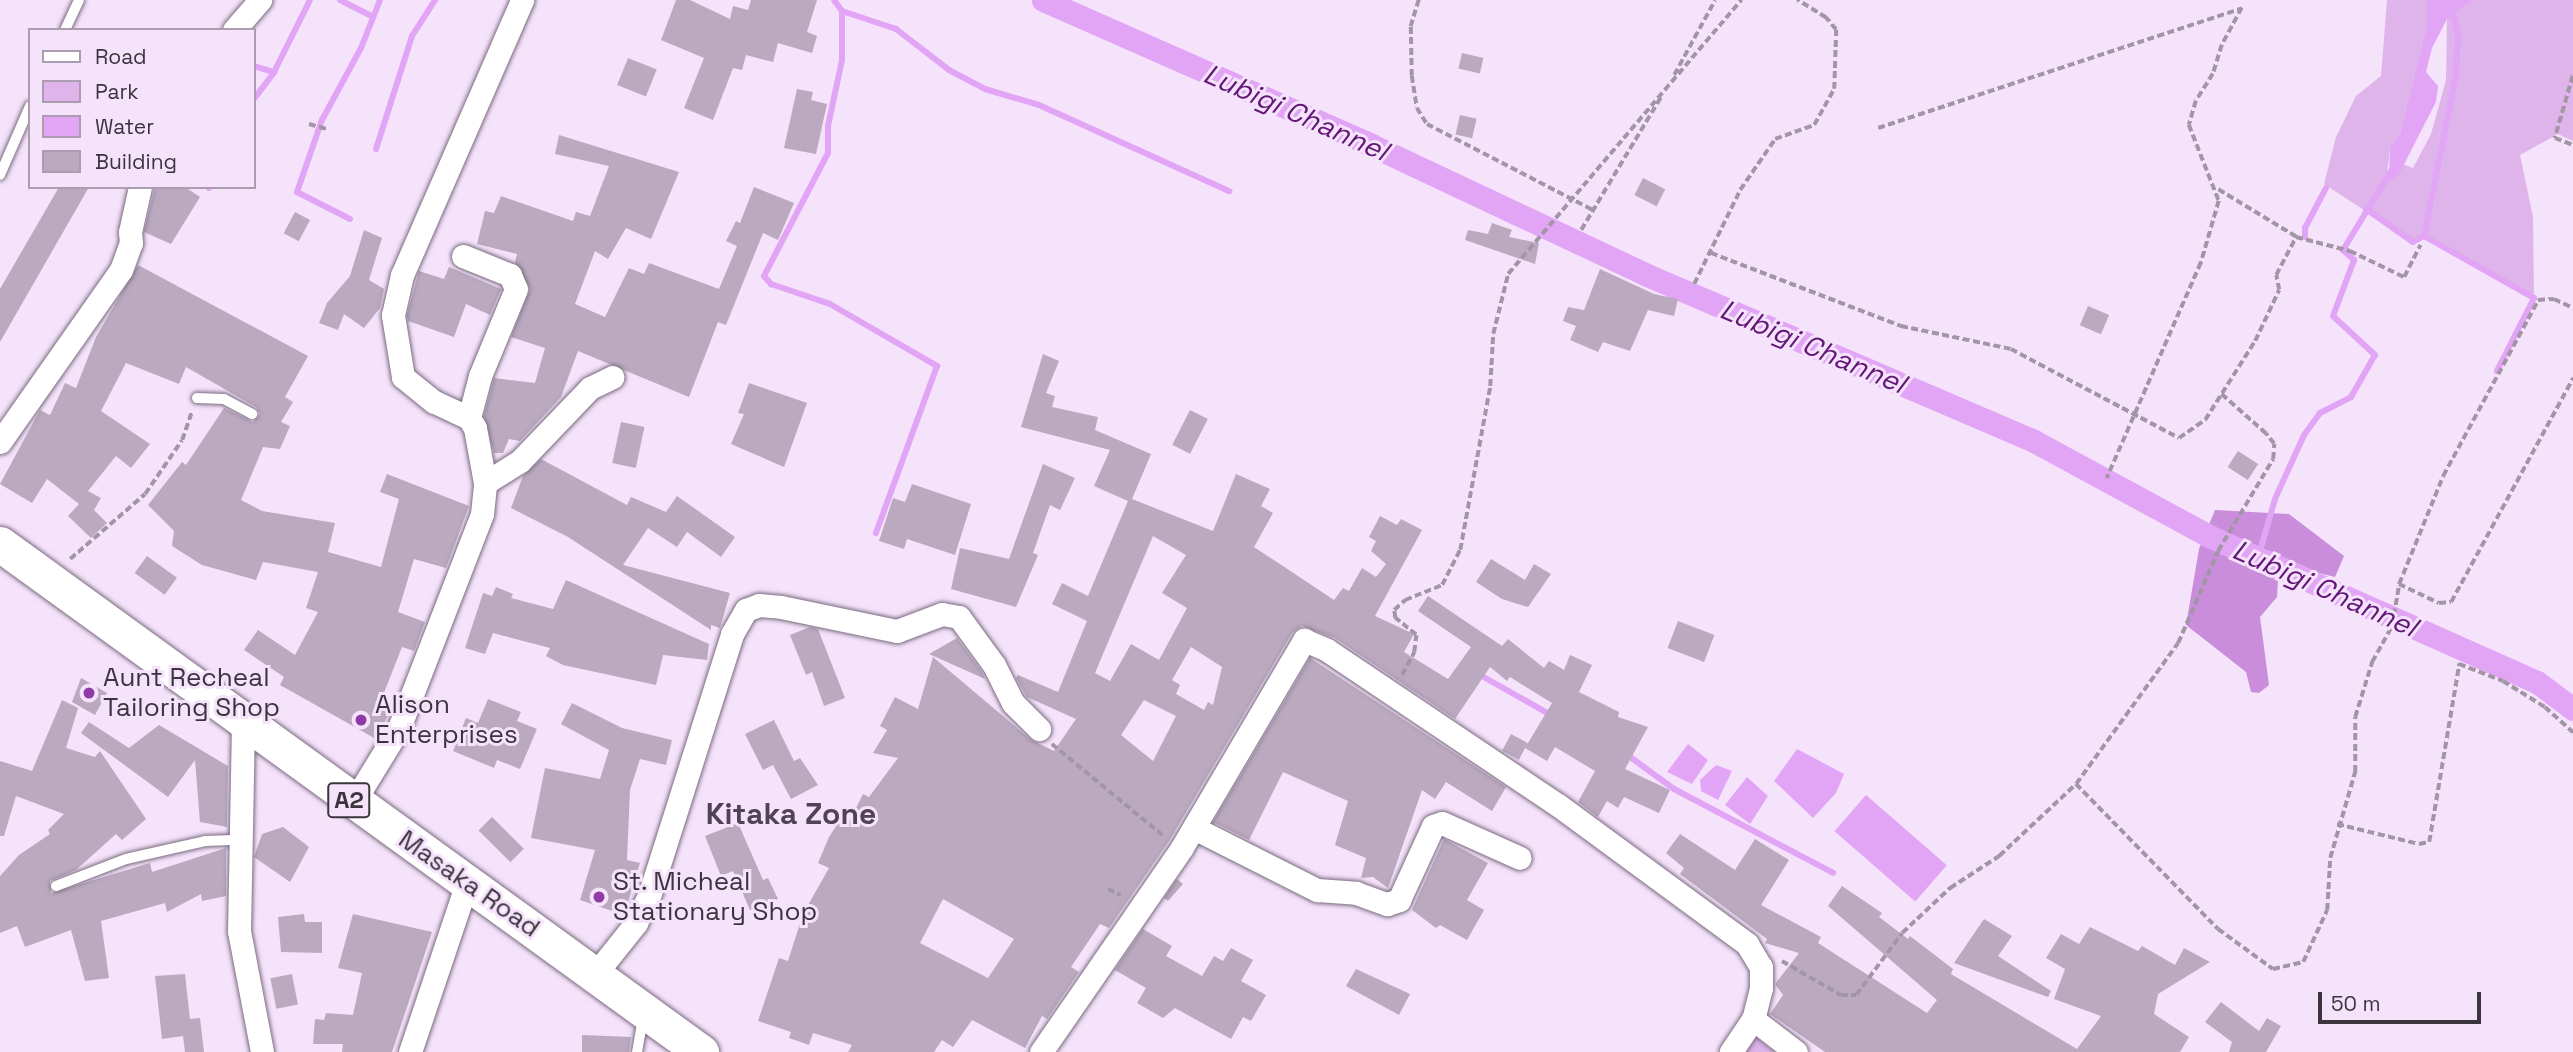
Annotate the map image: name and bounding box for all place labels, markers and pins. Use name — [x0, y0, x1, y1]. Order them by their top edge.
place label: Aunt Recheal Tailoring Shop — [103, 662, 280, 724]
marker: Aunt Recheal Tailoring Shop — [81, 685, 97, 701]
place label: Alison Enterprises — [375, 689, 518, 750]
marker: Alison Enterprises — [353, 712, 369, 728]
place label: St. Micheal Stationary Shop — [613, 866, 817, 928]
marker: St. Micheal Stationary Shop — [591, 889, 607, 905]

